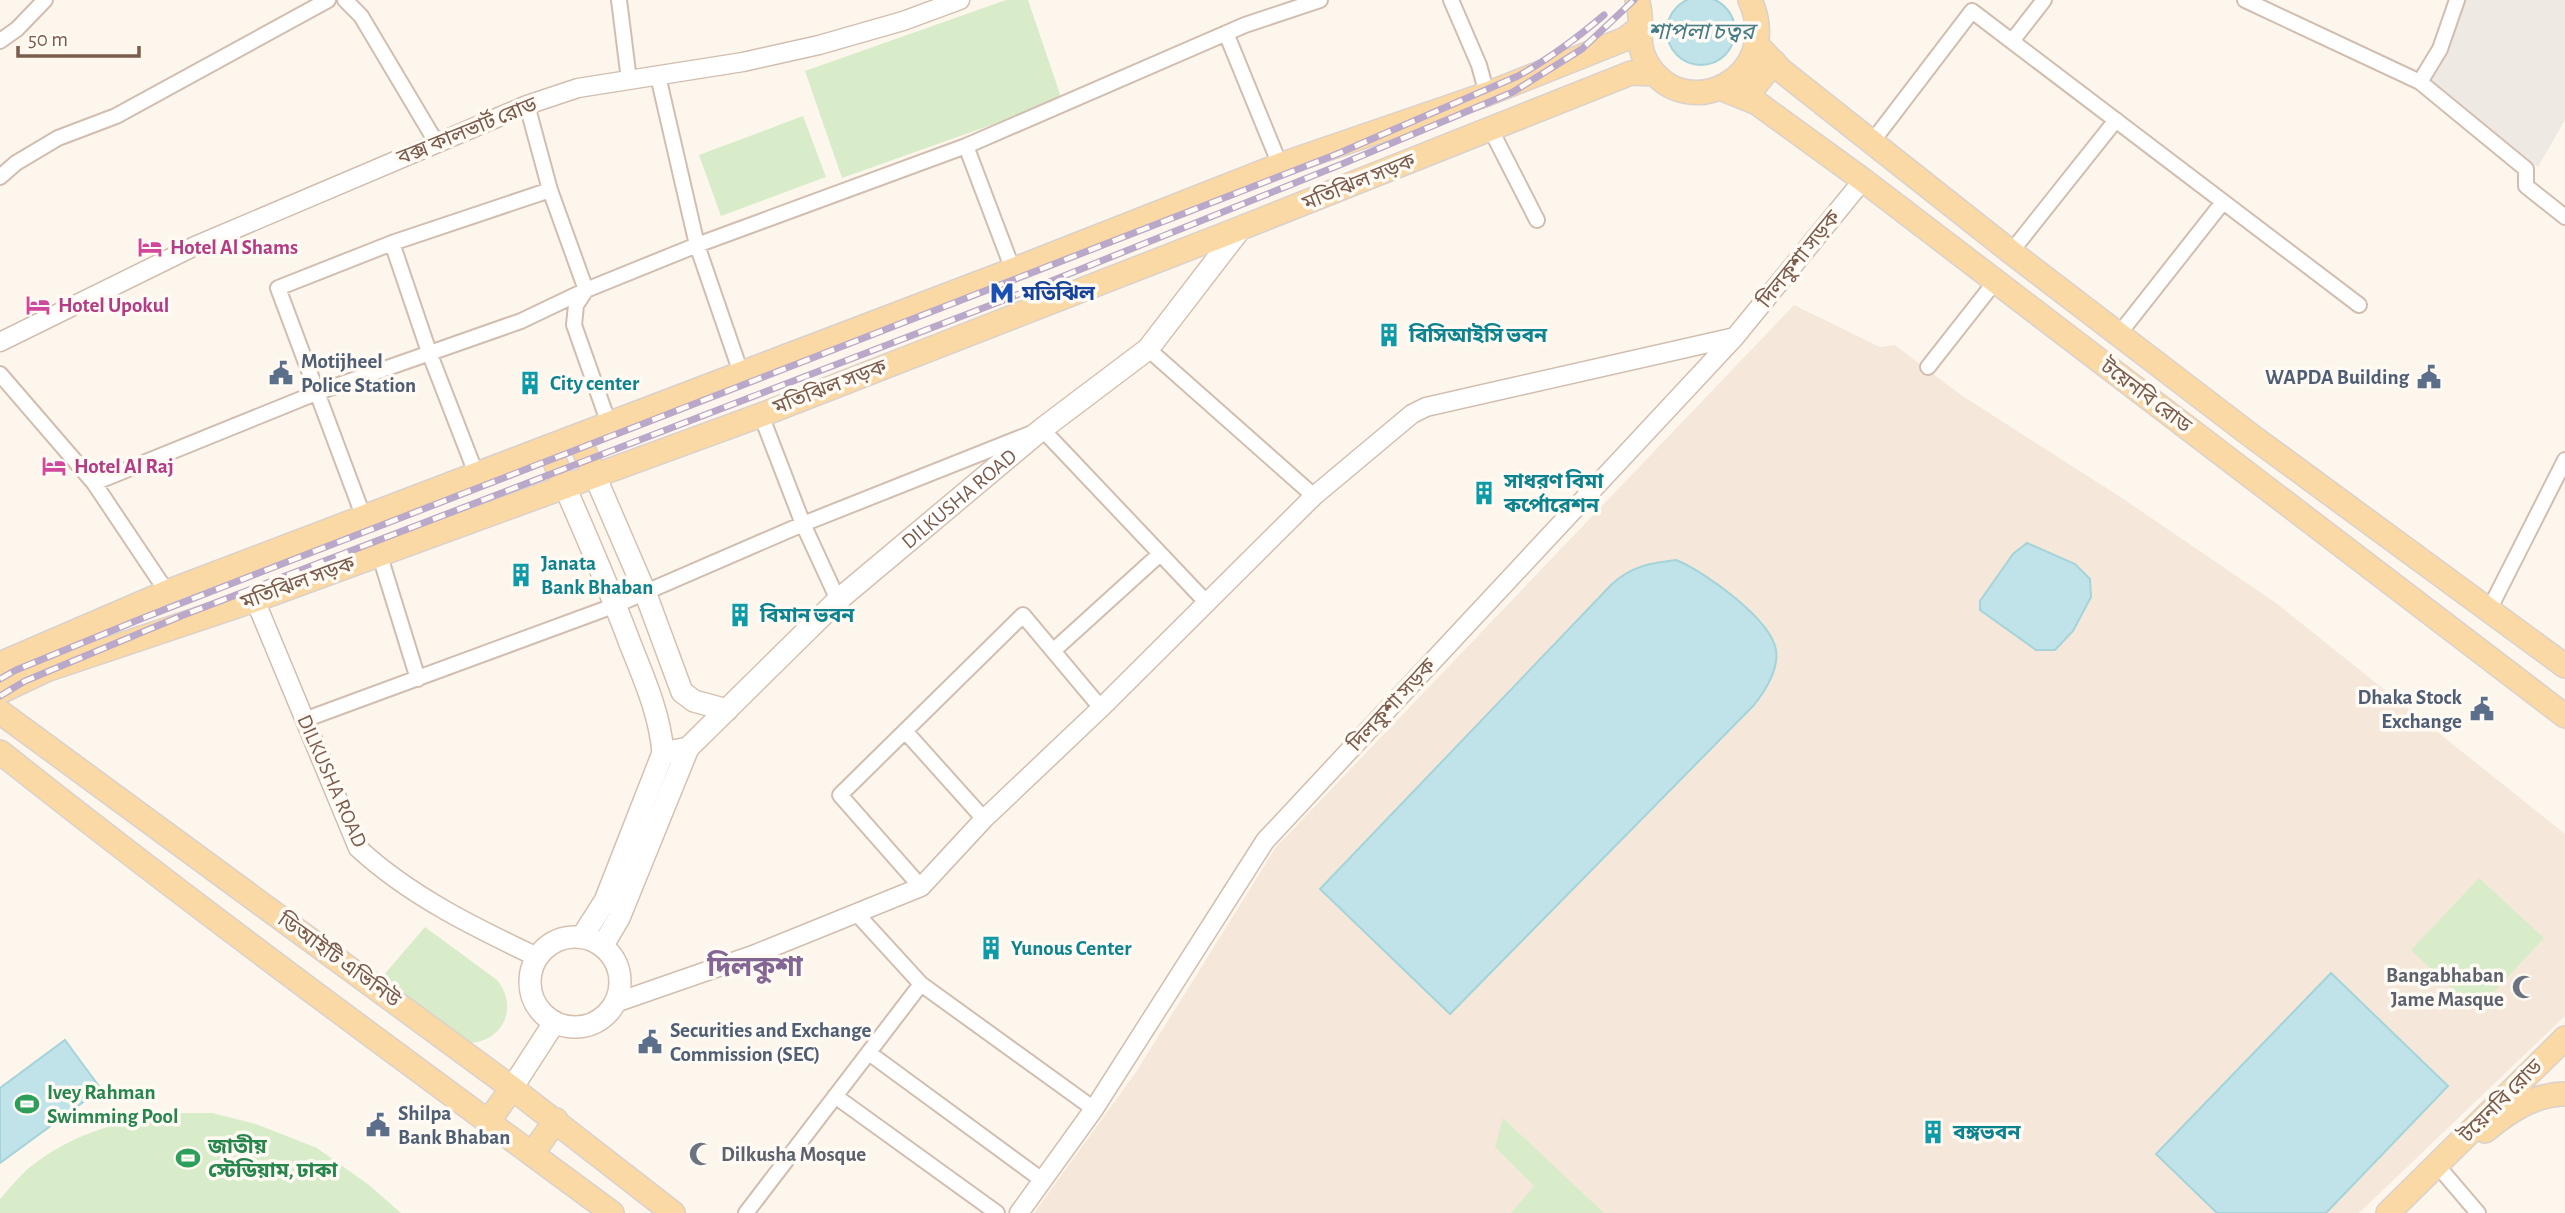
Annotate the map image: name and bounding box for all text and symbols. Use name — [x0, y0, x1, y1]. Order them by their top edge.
scale bar — [18, 14, 138, 58]
water label: শাপলা চত্বর — [1648, 21, 1759, 44]
text: 50 m — [28, 29, 68, 50]
street label: বক্স কালভার্ট রোড — [392, 90, 541, 169]
street label: মতিঝিল সড়ক — [1298, 148, 1419, 214]
street label: দিলকুশা সড়ক — [1752, 205, 1846, 313]
hotel icon: Hotel Al Shams — [136, 233, 164, 261]
place label: Hotel Al Shams — [170, 237, 298, 258]
metro station icon: মতিঝিল — [988, 279, 1016, 307]
place label: মতিঝিল — [1021, 281, 1096, 304]
hotel icon: Hotel Upokul — [24, 291, 52, 319]
place label: Hotel Upokul — [58, 295, 169, 316]
building icon: বিসিআইসি ভবন — [1375, 321, 1403, 349]
place label: বিসিআইসি ভবন — [1408, 323, 1548, 346]
place label: Motijheel Police Station — [301, 351, 416, 396]
street label: টয়েনবি রোড — [2096, 353, 2197, 437]
street label: মতিঝিল সড়ক — [769, 354, 890, 419]
public building icon: Motijheel Police Station — [267, 359, 295, 387]
public building icon: WAPDA Building — [2415, 363, 2443, 391]
place label: WAPDA Building — [2265, 367, 2409, 388]
building icon: City center — [516, 369, 544, 397]
place label: City center — [550, 373, 640, 394]
street label: DILKUSHA ROAD — [897, 445, 1020, 553]
hotel icon: Hotel Al Raj — [40, 452, 68, 480]
place label: Hotel Al Raj — [74, 456, 174, 477]
place label: সাধরণ বিমা কর্পোরেশন — [1503, 469, 1604, 516]
building icon: সাধরণ বিমা কর্পোরেশন — [1470, 479, 1498, 507]
street label: মতিঝিল সড়ক — [237, 550, 359, 614]
place label: Janata Bank Bhaban — [541, 553, 653, 598]
building icon: Janata Bank Bhaban — [507, 561, 535, 589]
building icon: বিমান ভবন — [726, 601, 754, 629]
place label: বিমান ভবন — [759, 603, 855, 626]
street label: দিলকুশা সড়ক — [1342, 653, 1441, 757]
place label: Dhaka Stock Exchange — [2357, 687, 2463, 732]
public building icon: Dhaka Stock Exchange — [2468, 695, 2496, 723]
street label: DILKUSHA ROAD — [293, 712, 371, 850]
street label: ডিআইটি এভিনিউ — [273, 907, 406, 1012]
building icon: Yunous Center — [977, 934, 1005, 962]
place label: Yunous Center — [1011, 938, 1132, 959]
district label: দিলকুশা — [706, 950, 804, 984]
place label: Bangabhaban Jame Masque — [2386, 965, 2504, 1010]
mosque icon: Bangabhaban Jame Masque — [2510, 973, 2538, 1001]
place label: Securities and Exchange Commission (SEC) — [670, 1020, 871, 1065]
public building icon: Securities and Exchange Commission (SEC) — [636, 1028, 664, 1056]
street label: টয়েনবি রোড — [2454, 1054, 2547, 1147]
place label: Ivey Rahman Swimming Pool — [47, 1082, 178, 1127]
sports icon: Ivey Rahman Swimming Pool — [13, 1090, 41, 1118]
place label: Shilpa Bank Bhaban — [398, 1103, 510, 1148]
public building icon: Shilpa Bank Bhaban — [364, 1111, 392, 1139]
building icon: বঙ্গভবন — [1919, 1118, 1947, 1146]
place label: বঙ্গভবন — [1952, 1122, 2022, 1143]
place label: জাতীয় স্টেডিয়াম, ঢাকা — [207, 1134, 338, 1181]
mosque icon: Dilkusha Mosque — [687, 1140, 715, 1168]
sports icon: জাতীয় স্টেডিয়াম, ঢাকা — [174, 1144, 202, 1172]
place label: Dilkusha Mosque — [721, 1144, 866, 1165]

